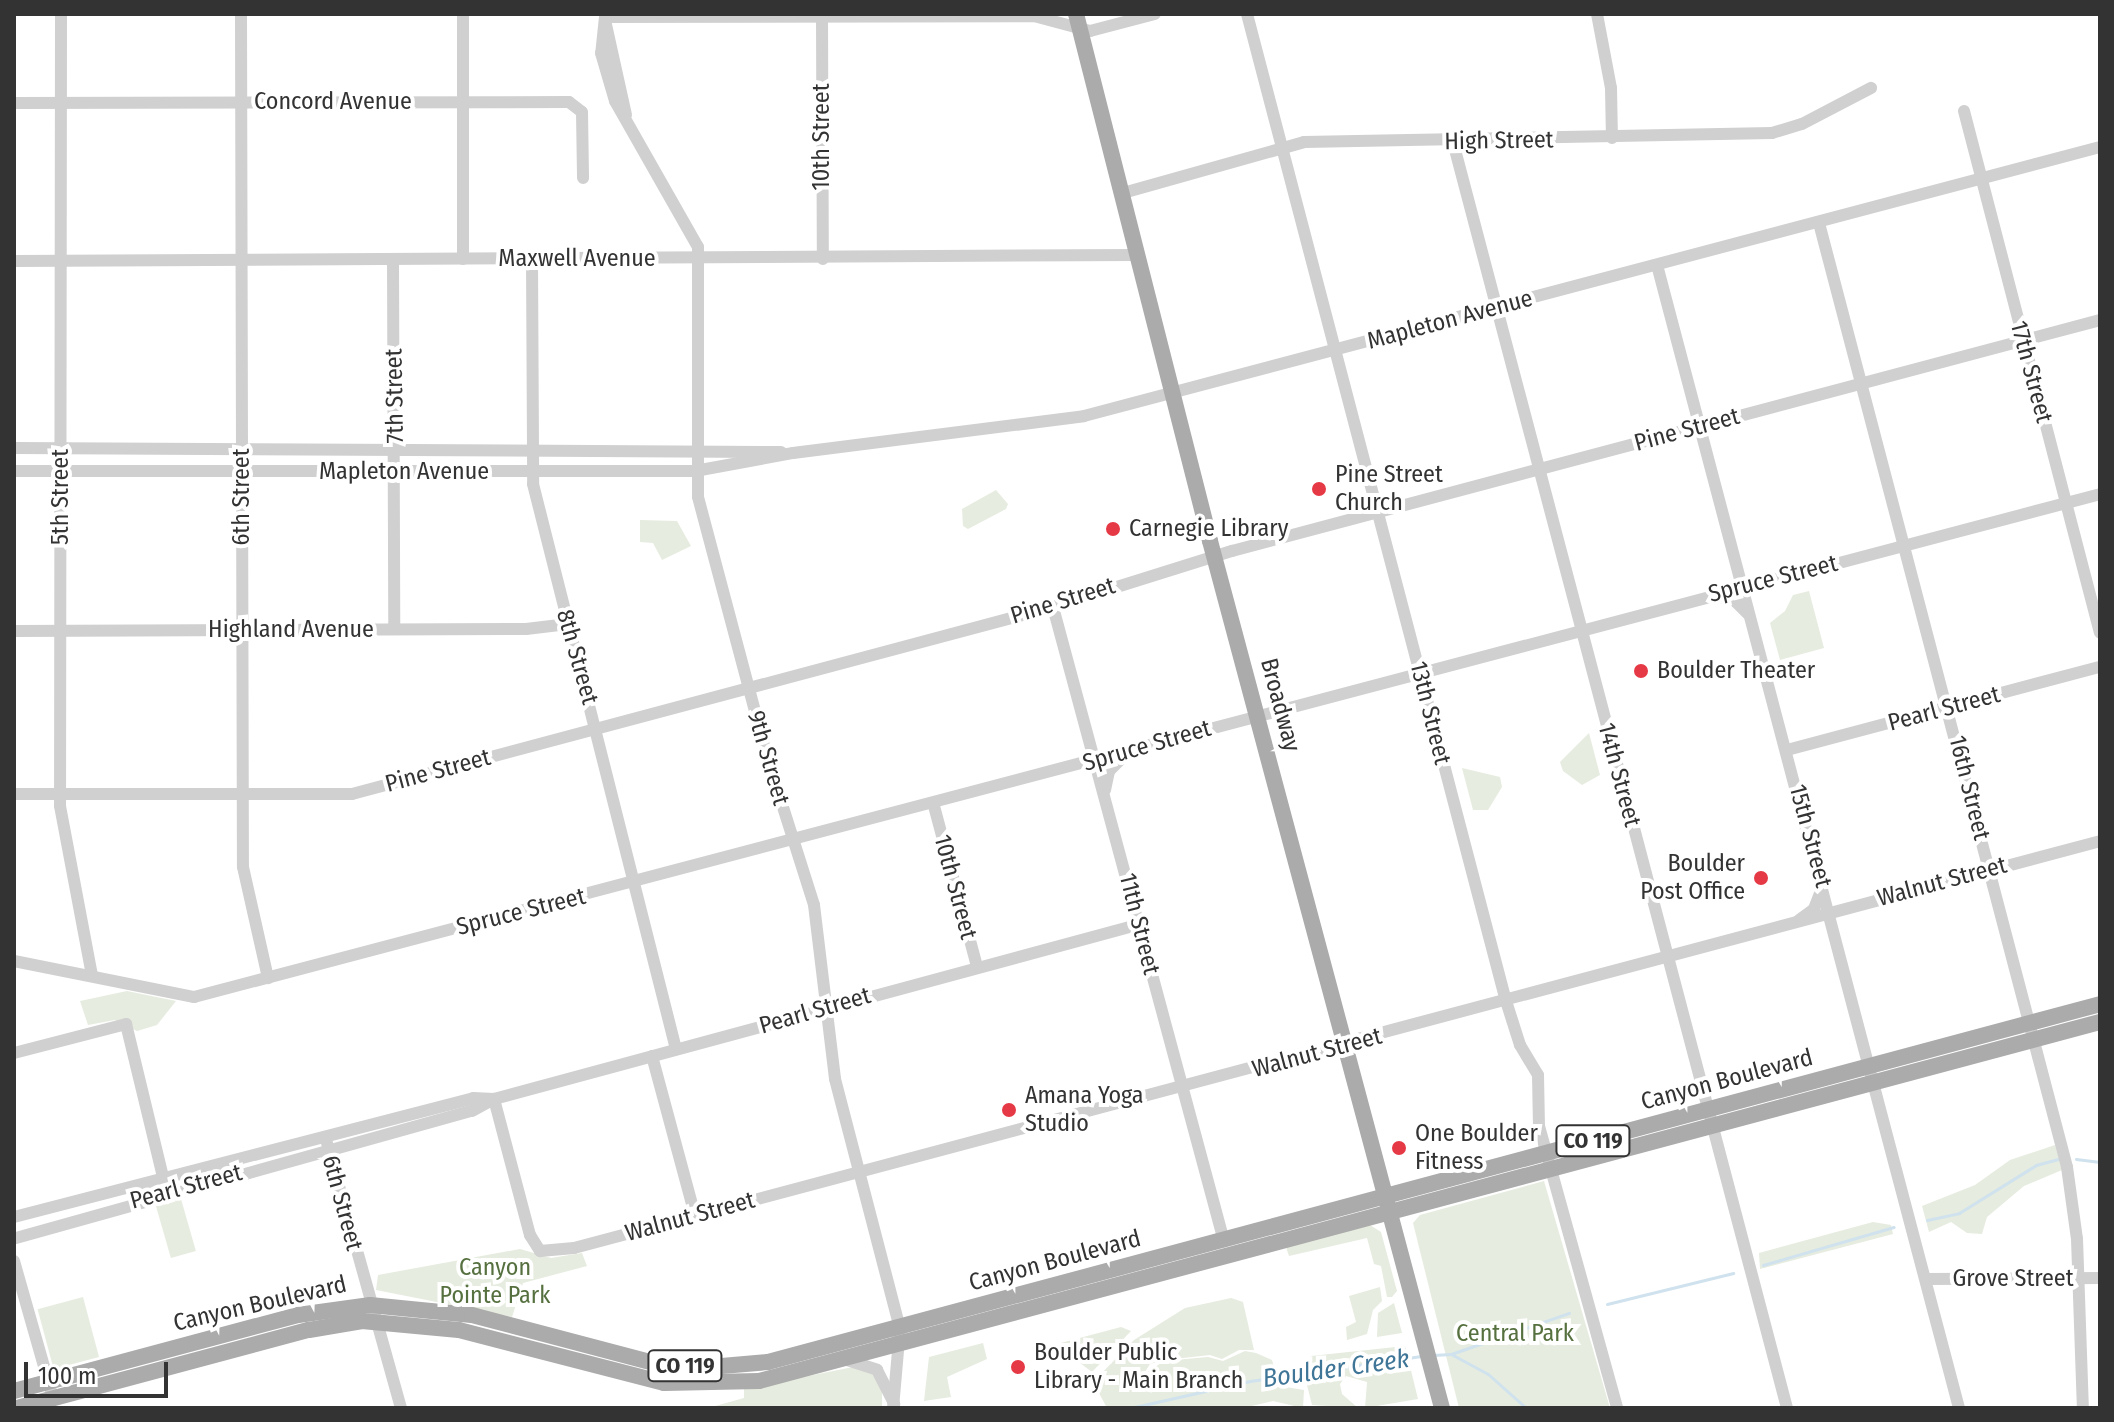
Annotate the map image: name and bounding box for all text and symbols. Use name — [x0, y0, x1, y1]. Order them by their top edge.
street label: 10th Street — [808, 83, 836, 191]
street label: Concord Avenue — [254, 88, 412, 116]
street label: High Street — [1444, 126, 1554, 156]
street label: Maxwell Avenue — [498, 245, 656, 273]
street label: Mapleton Avenue — [1364, 284, 1536, 356]
street label: 17th Street — [2004, 318, 2058, 426]
street label: 7th Street — [380, 348, 410, 444]
street label: Pine Street — [1631, 402, 1743, 458]
street label: 6th Street — [228, 448, 256, 546]
street label: 5th Street — [47, 449, 75, 545]
street label: Mapleton Avenue — [319, 458, 489, 486]
place label: Pine Street Church — [1335, 461, 1443, 517]
marker: Pine Street Church — [1310, 480, 1328, 498]
place label: Carnegie Library — [1129, 515, 1288, 543]
marker: Carnegie Library — [1104, 520, 1122, 538]
street label: Spruce Street — [1706, 549, 1840, 609]
street label: Pine Street — [1007, 571, 1119, 631]
street label: 8th Street — [550, 606, 604, 708]
street label: Highland Avenue — [208, 616, 374, 644]
street label: Broadway — [1254, 655, 1306, 755]
place label: Boulder Theater — [1657, 657, 1815, 685]
street label: 13th Street — [1403, 658, 1457, 768]
marker: Boulder Theater — [1632, 662, 1650, 680]
street label: Pearl Street — [1885, 680, 2003, 738]
street label: 9th Street — [741, 707, 795, 809]
street label: Spruce Street — [1080, 714, 1214, 778]
street label: 14th Street — [1591, 720, 1647, 830]
street label: 16th Street — [1942, 733, 1996, 843]
street label: Pine Street — [382, 743, 494, 799]
street label: 15th Street — [1782, 781, 1838, 891]
street label: 10th Street — [927, 832, 983, 942]
place label: Boulder Post Office — [1640, 850, 1745, 906]
street label: Walnut Street — [1874, 851, 2010, 913]
marker: Boulder Post Office — [1752, 869, 1770, 887]
street label: 11th Street — [1113, 870, 1165, 978]
street label: Spruce Street — [454, 882, 588, 942]
street label: Pearl Street — [756, 981, 874, 1041]
street label: Walnut Street — [1249, 1022, 1385, 1084]
street label: Canyon Boulevard — [1638, 1043, 1816, 1117]
place label: Amana Yoga Studio — [1025, 1082, 1144, 1138]
marker: Amana Yoga Studio — [1000, 1101, 1018, 1119]
place label: One Boulder Fitness — [1415, 1120, 1538, 1176]
road number: CO 119 — [1555, 1123, 1631, 1159]
marker: One Boulder Fitness — [1390, 1139, 1408, 1157]
street label: 6th Street — [316, 1152, 368, 1254]
street label: Pearl Street — [127, 1158, 245, 1216]
street label: Walnut Street — [622, 1186, 758, 1248]
street label: Canyon Boulevard — [966, 1224, 1144, 1298]
park label: Canyon Pointe Park — [440, 1254, 550, 1310]
street label: Grove Street — [1952, 1265, 2074, 1293]
street label: Canyon Boulevard — [171, 1270, 349, 1338]
park label: Central Park — [1456, 1320, 1574, 1348]
place label: Boulder Public Library - Main Branch — [1034, 1339, 1243, 1395]
water label: Boulder Creek — [1261, 1343, 1411, 1395]
scale bar — [28, 1346, 172, 1396]
road number: CO 119 — [647, 1348, 723, 1384]
marker: Boulder Public Library - Main Branch — [1009, 1358, 1027, 1376]
text: 100 m — [38, 1362, 96, 1390]

